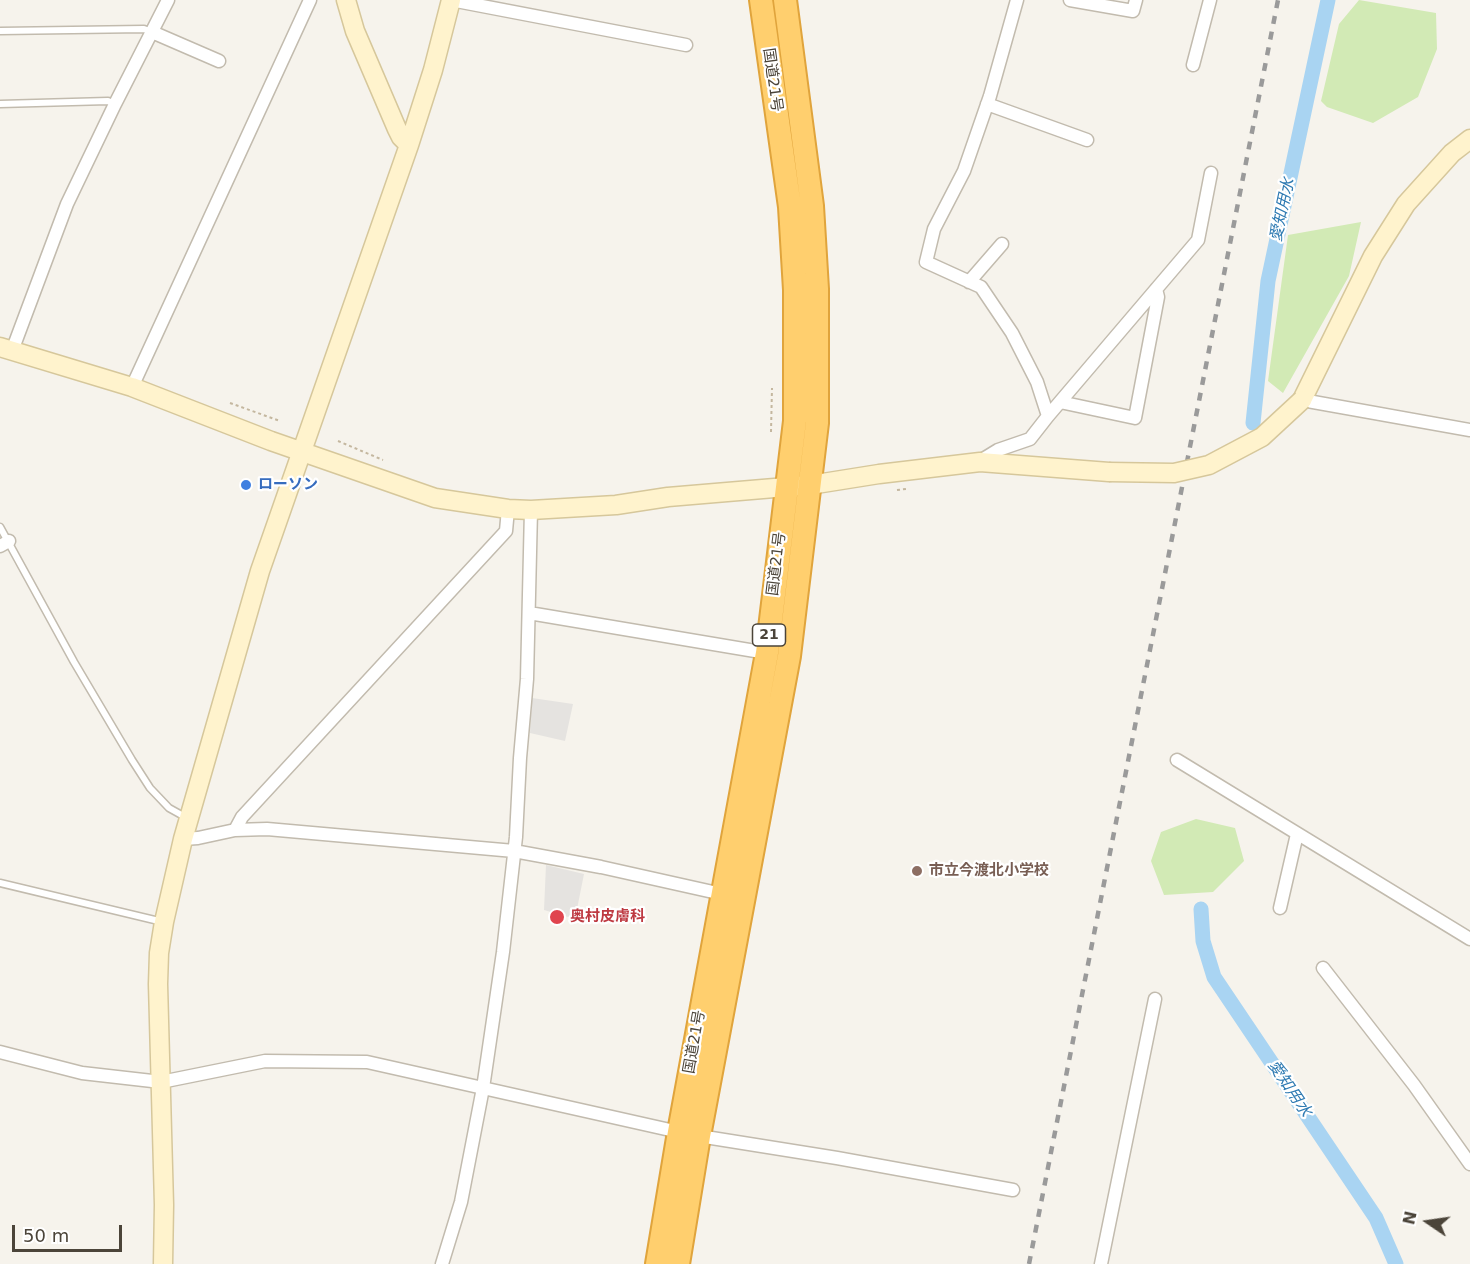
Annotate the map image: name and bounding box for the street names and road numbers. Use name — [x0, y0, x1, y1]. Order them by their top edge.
street label: 国道21号 — [759, 47, 785, 113]
street label: 国道21号 — [764, 531, 790, 597]
road number: 21 — [752, 624, 786, 646]
street label: 国道21号 — [681, 1009, 709, 1075]

